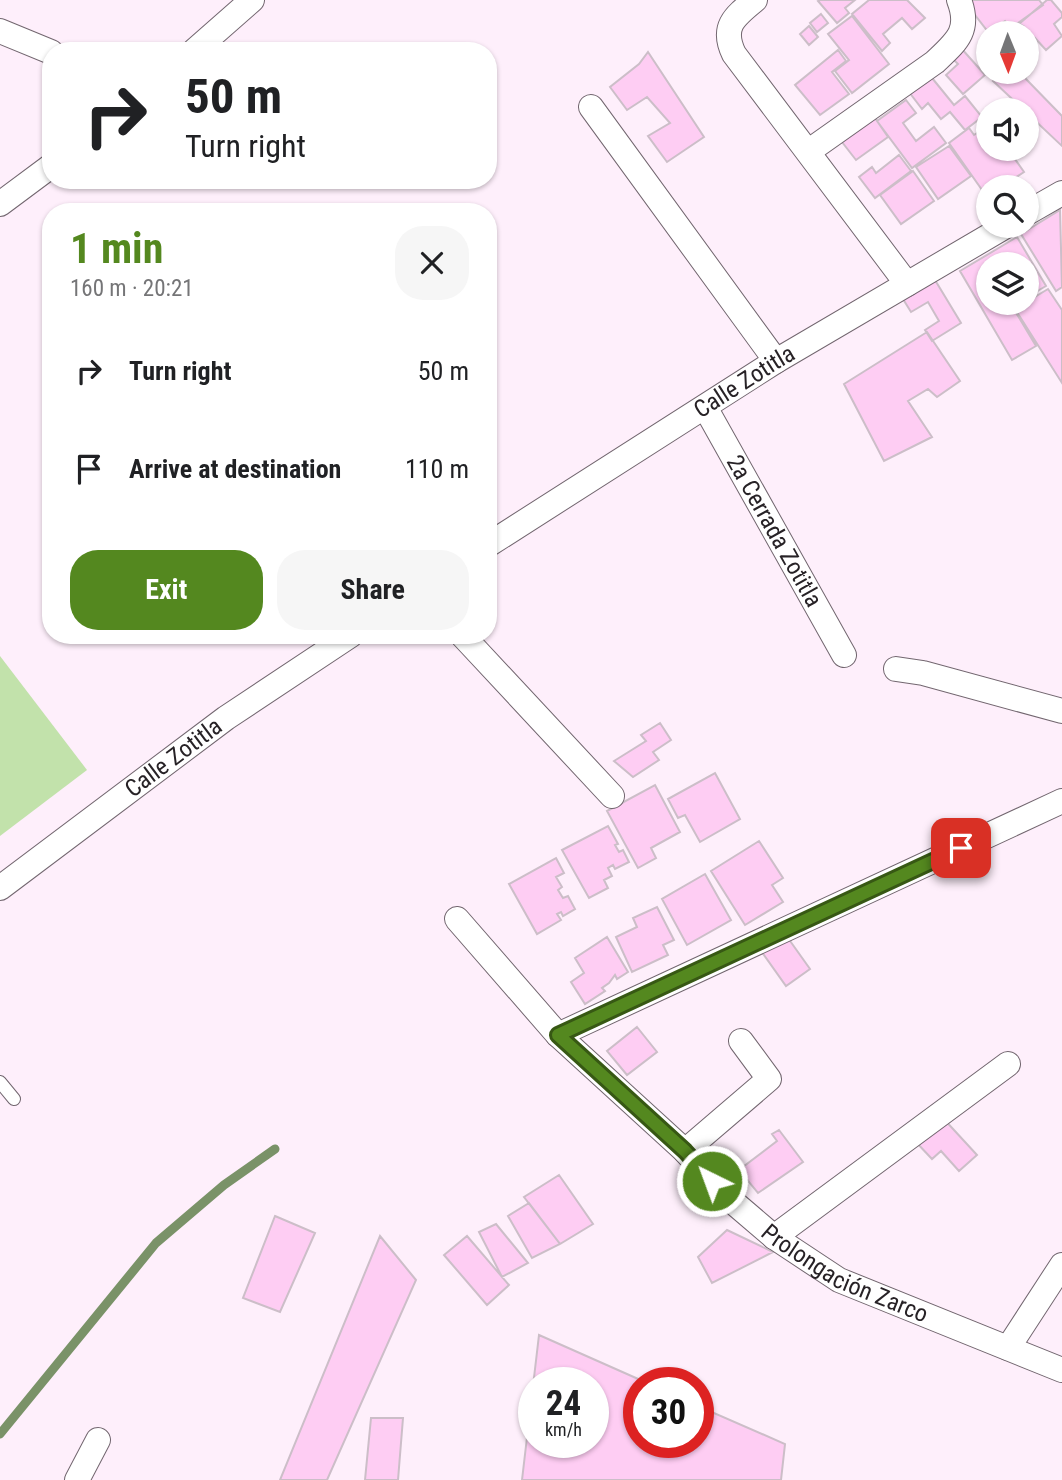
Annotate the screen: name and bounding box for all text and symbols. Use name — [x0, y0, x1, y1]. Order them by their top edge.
north arrow — [976, 21, 1040, 84]
map controls — [976, 21, 1039, 315]
text: 50 m — [185, 68, 282, 125]
icon: right — [70, 70, 161, 161]
button: sound — [976, 98, 1039, 161]
text: Turn right — [185, 127, 306, 165]
button: search — [976, 175, 1039, 238]
text: 1 min — [70, 224, 163, 273]
button: close — [395, 226, 469, 300]
button: layers — [976, 252, 1039, 315]
text: 160 m · 20:21 — [70, 275, 194, 302]
street label: Calle Zotitla — [689, 339, 800, 424]
icon: right — [70, 352, 108, 390]
text: Turn right — [129, 356, 231, 386]
text: 50 m — [418, 356, 469, 386]
icon: arrive — [70, 450, 108, 488]
street label: 2a Cerrada Zotitla — [721, 450, 828, 612]
text: Arrive at destination — [129, 454, 341, 484]
text: 110 m — [405, 454, 469, 484]
button: Exit — [70, 550, 263, 630]
button: Share — [277, 550, 469, 630]
street label: Calle Zotitla — [119, 712, 227, 803]
pin — [931, 818, 991, 878]
icon: arrive — [942, 829, 980, 867]
position arrow — [675, 1144, 749, 1218]
street label: Prolongación Zarco — [756, 1218, 932, 1328]
speed limit sign: 30 — [623, 1367, 714, 1458]
text: 24 — [546, 1383, 581, 1424]
text: km/h — [545, 1419, 582, 1440]

